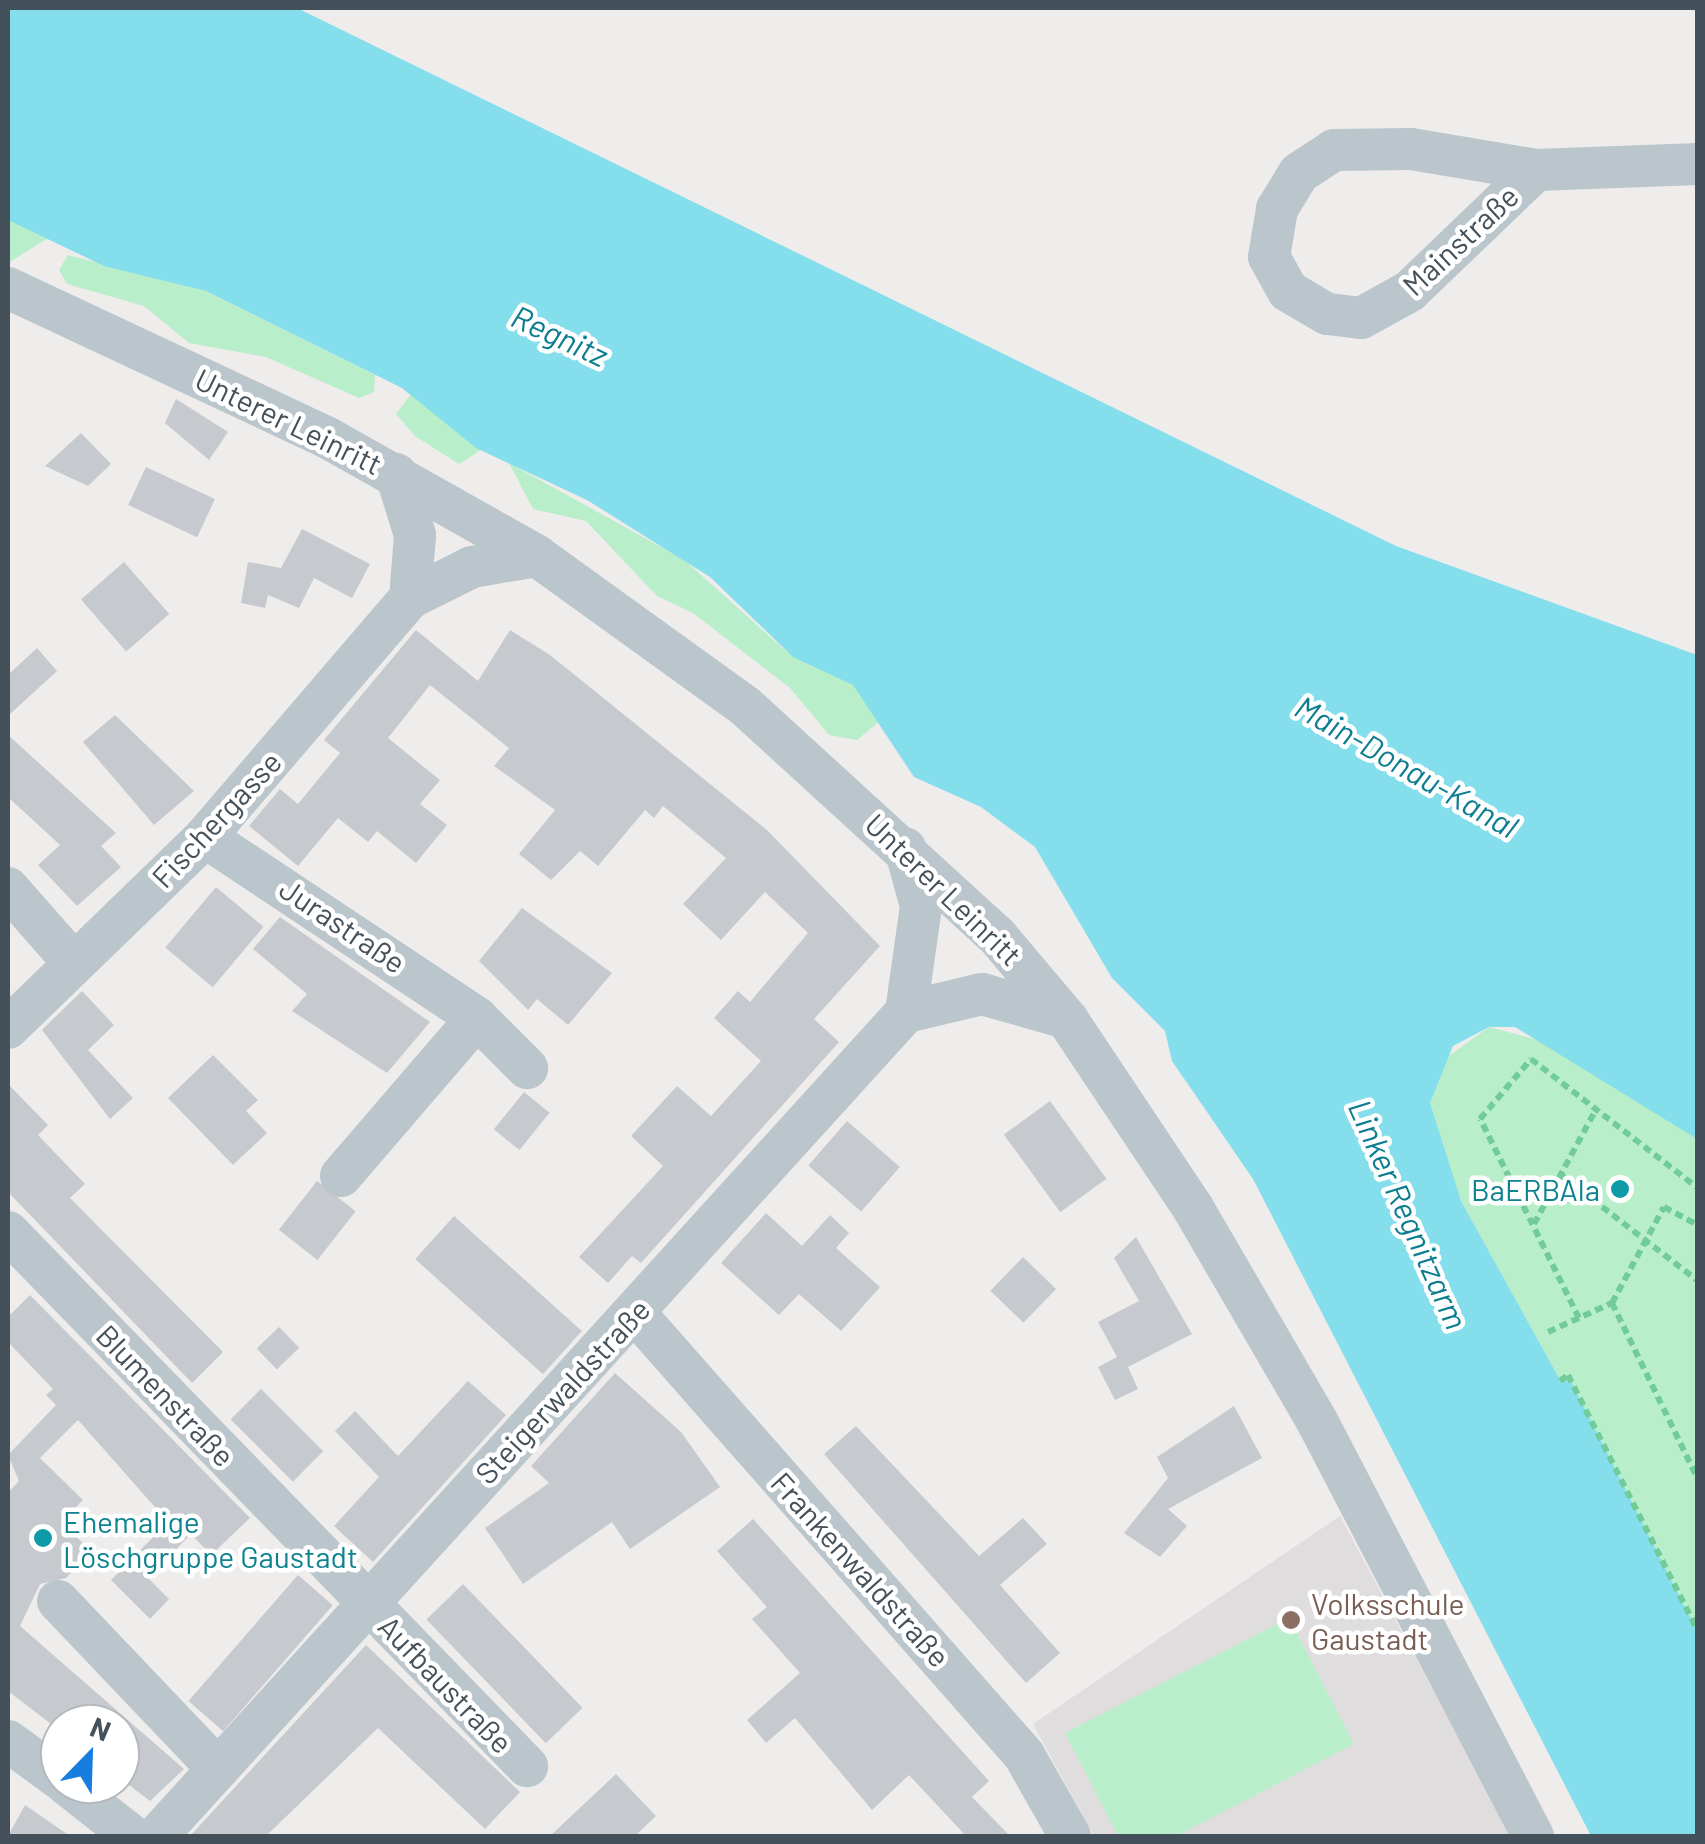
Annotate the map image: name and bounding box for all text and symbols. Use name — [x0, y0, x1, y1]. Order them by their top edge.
street label: Mainstraße — [1395, 177, 1525, 303]
water label: Regnitz — [506, 296, 614, 374]
street label: Unterer Leinritt — [190, 360, 388, 482]
water label: Main-Donau-Kanal — [1289, 687, 1525, 845]
street label: Fischergasse — [144, 743, 288, 895]
street label: Unterer Leinritt — [858, 806, 1030, 972]
street label: Jurastraße — [273, 870, 413, 980]
water label: Linker Regnitzarm — [1341, 1093, 1477, 1335]
place label: BaERBAla — [1471, 1171, 1600, 1207]
marker: BaERBAla — [1609, 1178, 1631, 1200]
street label: Steigerwaldstraße — [467, 1291, 657, 1491]
street label: Blumenstraße — [90, 1317, 242, 1473]
street label: Frankenwaldstraße — [764, 1464, 958, 1674]
place label: Ehemalige Löschgruppe Gaustadt — [63, 1503, 358, 1574]
marker: Ehemalige Löschgruppe Gaustadt — [32, 1527, 54, 1549]
place label: Volksschule Gaustadt — [1311, 1585, 1465, 1656]
street label: Aufbaustraße — [372, 1608, 520, 1760]
marker: Volksschule Gaustadt — [1280, 1609, 1302, 1631]
north arrow — [40, 1704, 140, 1804]
text: N — [86, 1709, 116, 1748]

